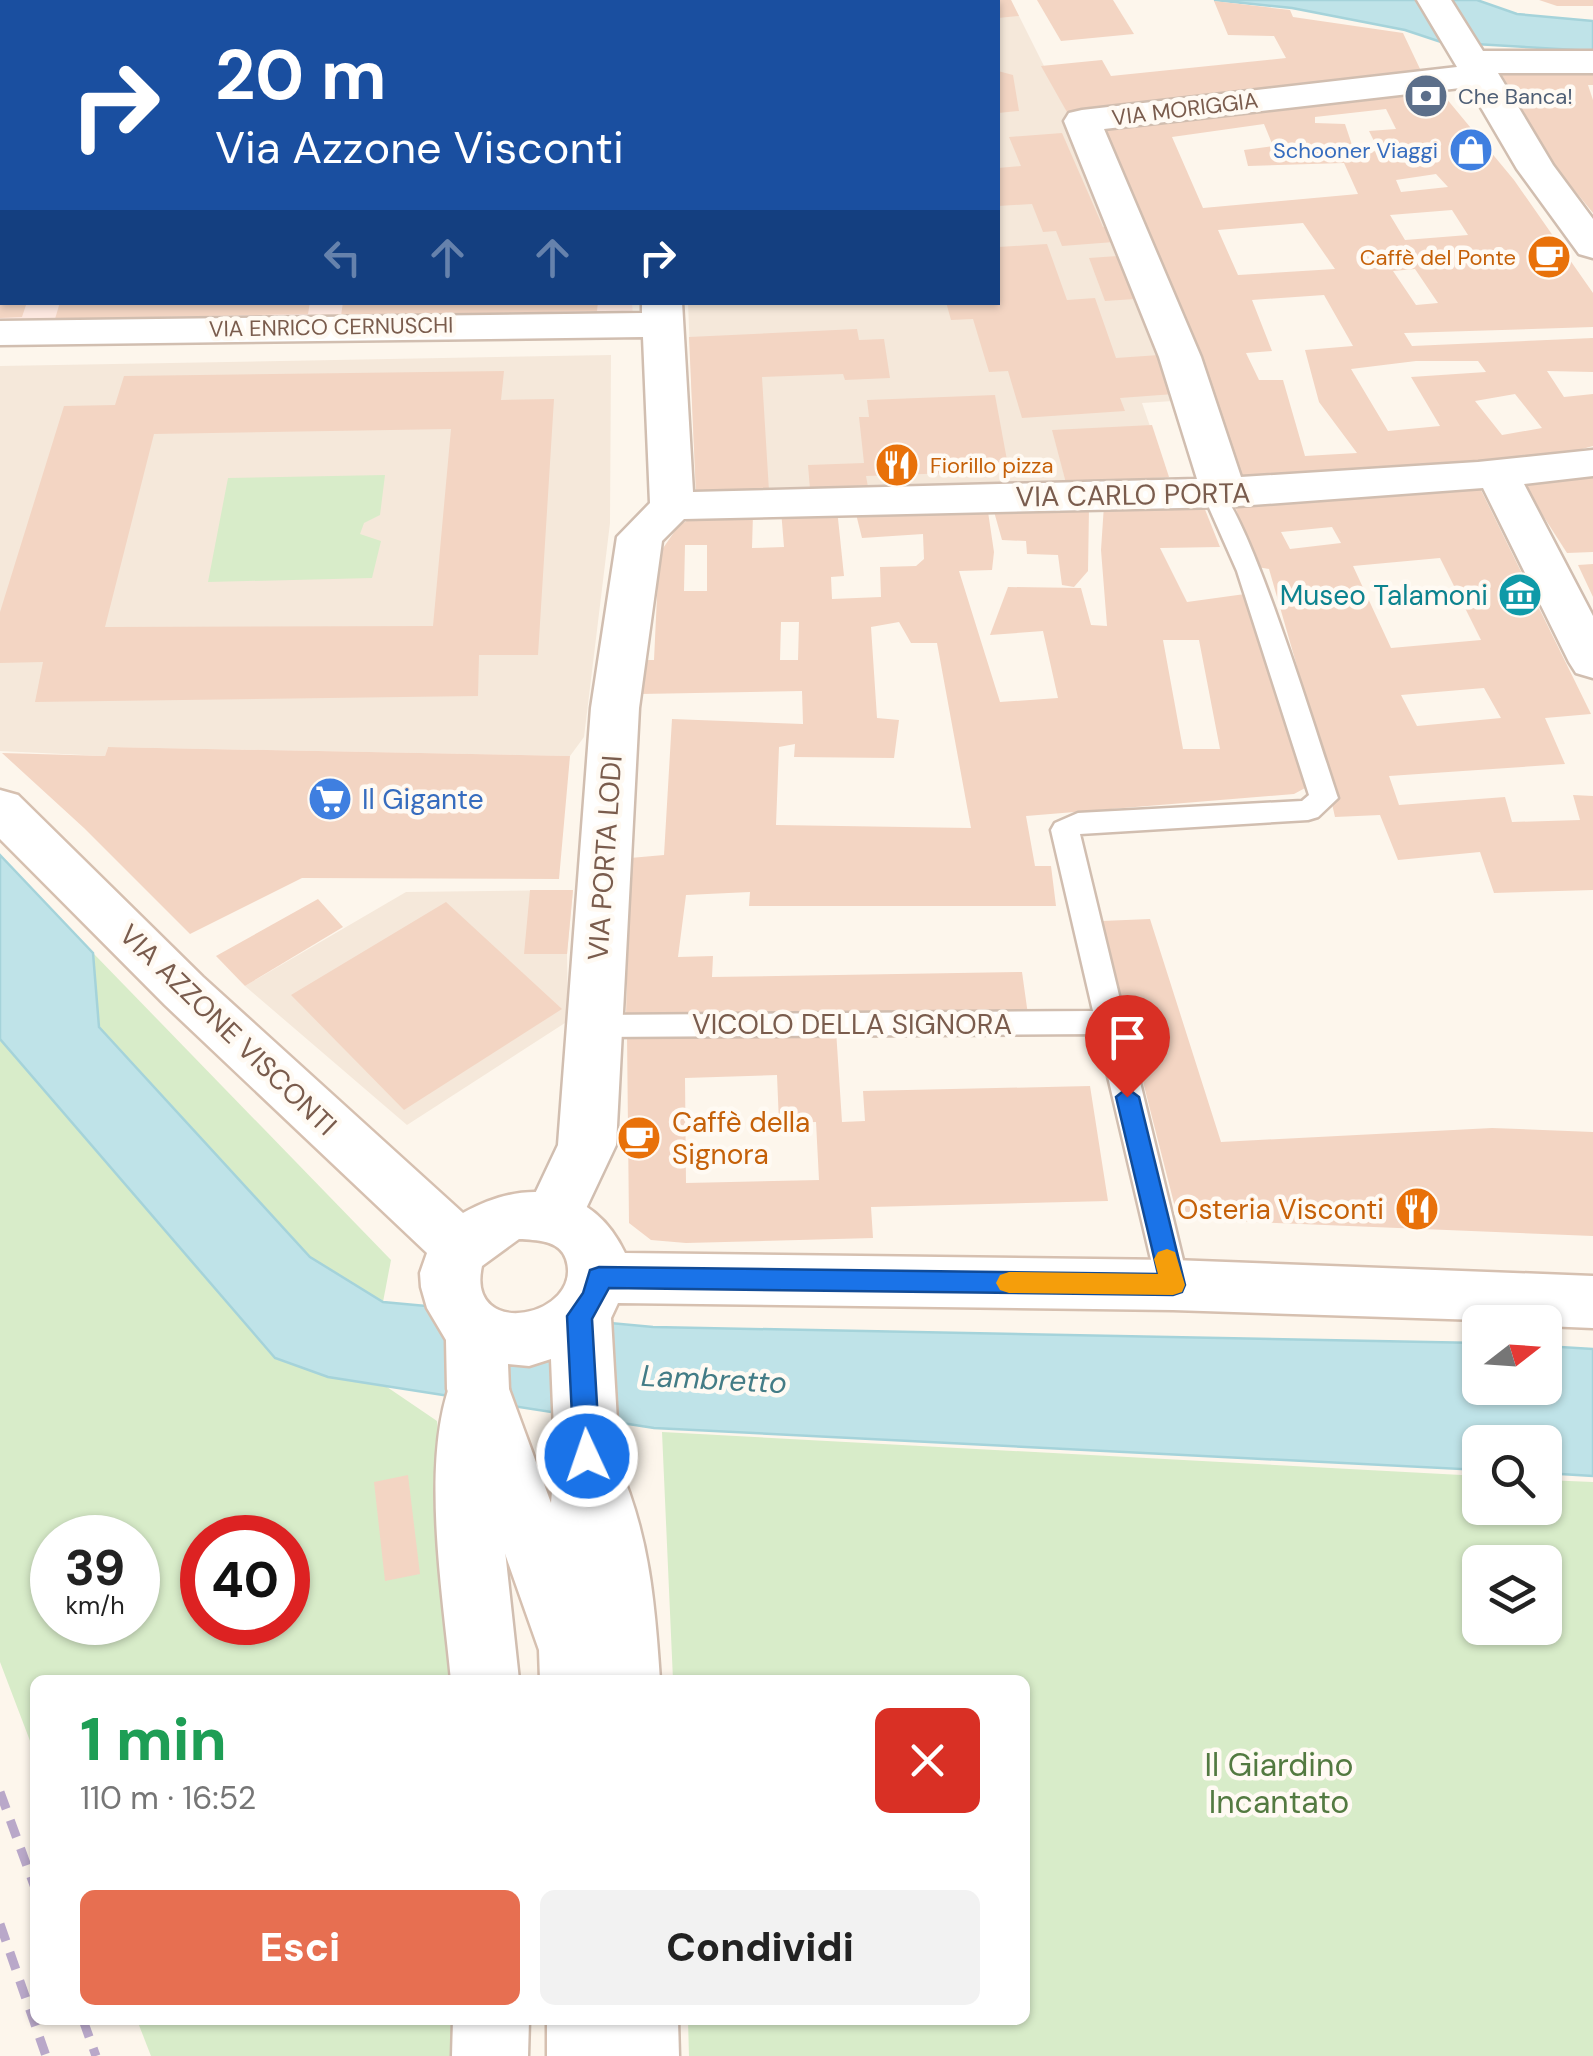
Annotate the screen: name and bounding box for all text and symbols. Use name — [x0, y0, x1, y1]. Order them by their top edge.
text: 20 m — [215, 30, 387, 121]
icon: right — [50, 40, 180, 170]
bank icon: Che Banca! — [1403, 73, 1449, 119]
place label: Che Banca! — [1458, 82, 1573, 111]
street label: VIA MORIGGIA — [1110, 86, 1260, 132]
text: Via Azzone Visconti — [215, 118, 624, 177]
shop icon: Schooner Viaggi — [1448, 127, 1494, 173]
place label: Schooner Viaggi — [1273, 136, 1438, 165]
icon: left — [315, 230, 370, 285]
icon: ahead — [420, 230, 475, 285]
icon: ahead — [525, 230, 580, 285]
icon: right — [630, 230, 685, 285]
cafe icon: Caffè del Ponte — [1526, 234, 1572, 280]
place label: Caffè del Ponte — [1360, 243, 1516, 272]
street label: VIA ENRICO CERNUSCHI — [209, 310, 453, 344]
restaurant icon: Fiorillo pizza — [874, 442, 920, 488]
place label: Fiorillo pizza — [930, 451, 1053, 480]
street label: VIA CARLO PORTA — [1015, 474, 1251, 516]
museum icon: Museo Talamoni — [1497, 572, 1543, 618]
place label: Museo Talamoni — [1280, 577, 1488, 614]
street label: VIA PORTA LODI — [579, 754, 631, 962]
supermarket icon: Il Gigante — [307, 776, 353, 822]
place label: Il Gigante — [362, 781, 484, 818]
street label: VIA AZZONE VISCONTI — [111, 916, 345, 1144]
pin — [1085, 995, 1170, 1098]
street label: VICOLO DELLA SIGNORA — [692, 1006, 1012, 1043]
icon: arrive — [1100, 1010, 1155, 1065]
place label: Caffè della Signora — [672, 1104, 810, 1173]
cafe icon: Caffè della Signora — [616, 1115, 662, 1161]
restaurant icon: Osteria Visconti — [1394, 1186, 1440, 1232]
place label: Osteria Visconti — [1177, 1191, 1384, 1228]
north arrow — [1462, 1305, 1562, 1405]
map controls — [1462, 1305, 1562, 1645]
water label: Lambretto — [640, 1356, 788, 1402]
position arrow — [535, 1404, 639, 1508]
button: search — [1462, 1425, 1562, 1525]
speed limit sign: 40 — [180, 1515, 310, 1645]
text: 39 — [65, 1535, 125, 1601]
button: layers — [1462, 1545, 1562, 1645]
text: km/h — [65, 1589, 125, 1622]
text: 1 min — [80, 1700, 227, 1779]
button: close — [875, 1708, 980, 1813]
park label: Il Giardino Incantato — [1205, 1744, 1353, 1823]
text: 110 m · 16:52 — [80, 1777, 256, 1819]
button: Esci — [80, 1890, 520, 2005]
button: Condividi — [540, 1890, 980, 2005]

